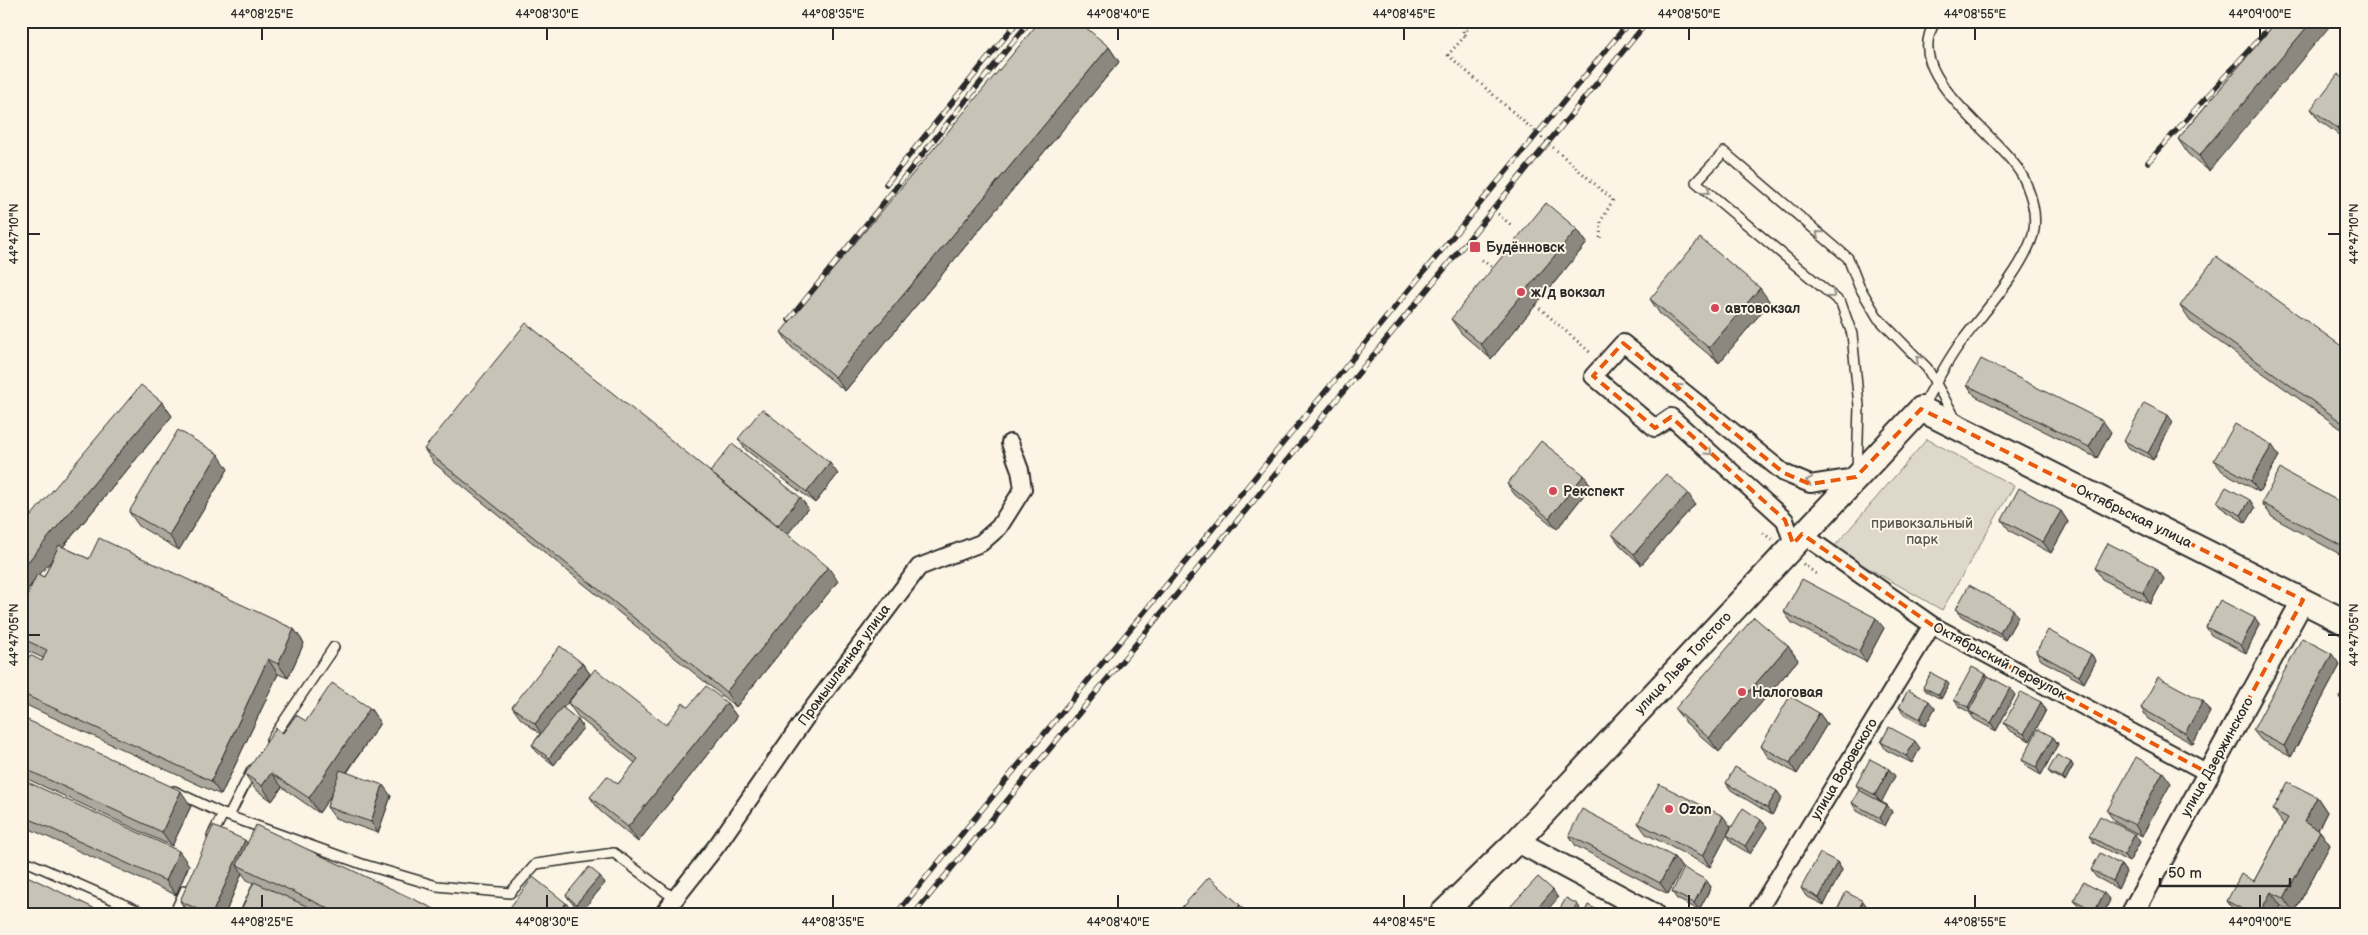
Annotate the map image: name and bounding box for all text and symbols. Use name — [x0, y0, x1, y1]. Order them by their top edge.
text: 44°08'25"E — [231, 7, 293, 22]
text: 44°08'30"E — [515, 7, 579, 22]
text: 44°08'35"E — [801, 7, 865, 22]
text: 44°08'40"E — [1086, 7, 1150, 22]
text: 44°08'45"E — [1372, 7, 1436, 22]
text: 44°08'50"E — [1658, 7, 1720, 22]
text: 44°08'55"E — [1944, 7, 2006, 22]
text: 44°09'00"E — [2229, 7, 2292, 22]
one-way arrow — [1701, 185, 1710, 194]
text: 44°47'10"N — [7, 204, 22, 264]
text: 44°47'10"N — [2347, 204, 2362, 264]
one-way arrow — [1816, 230, 1825, 239]
place label: Будённовск — [1486, 239, 1565, 256]
marker: Будённовск — [1468, 240, 1482, 254]
place label: ж/д вокзал — [1531, 284, 1605, 301]
marker: ж/д вокзал — [1515, 286, 1527, 298]
one-way arrow — [1826, 289, 1835, 298]
place label: автовокзал — [1725, 300, 1800, 317]
marker: автовокзал — [1709, 302, 1721, 314]
one-way arrow — [1916, 356, 1925, 365]
one-way arrow — [1675, 385, 1684, 393]
one-way arrow — [1704, 446, 1713, 455]
one-way arrow — [1804, 477, 1813, 487]
street label: Октябрьская улица — [2073, 481, 2195, 552]
place label: Рекспект — [1563, 483, 1625, 500]
marker: Рекспект — [1547, 485, 1559, 497]
park label: привокзальный парк — [1871, 515, 1973, 548]
street label: Промышленная улица — [794, 600, 894, 729]
text: 44°47'05"N — [7, 603, 22, 667]
text: 44°47'05"N — [2347, 603, 2362, 667]
street label: улица Льва Толстого — [1631, 608, 1735, 718]
street label: Октябрьский переулок — [1930, 619, 2070, 704]
place label: Налоговая — [1752, 684, 1823, 701]
marker: Налоговая — [1736, 686, 1748, 698]
street label: улица Дзержинского — [2177, 694, 2257, 820]
street label: улица Воровского — [1807, 715, 1881, 823]
place label: Ozon — [1679, 801, 1712, 818]
marker: Ozon — [1663, 803, 1675, 815]
scale bar — [2160, 855, 2290, 887]
text: 50 m — [2168, 864, 2202, 883]
text: 44°08'25"E — [231, 915, 293, 930]
text: 44°08'30"E — [515, 915, 579, 930]
text: 44°08'35"E — [801, 915, 865, 930]
text: 44°08'40"E — [1086, 915, 1150, 930]
text: 44°08'45"E — [1372, 915, 1436, 930]
text: 44°08'50"E — [1658, 915, 1720, 930]
text: 44°08'55"E — [1944, 915, 2006, 930]
text: 44°09'00"E — [2229, 915, 2292, 930]

